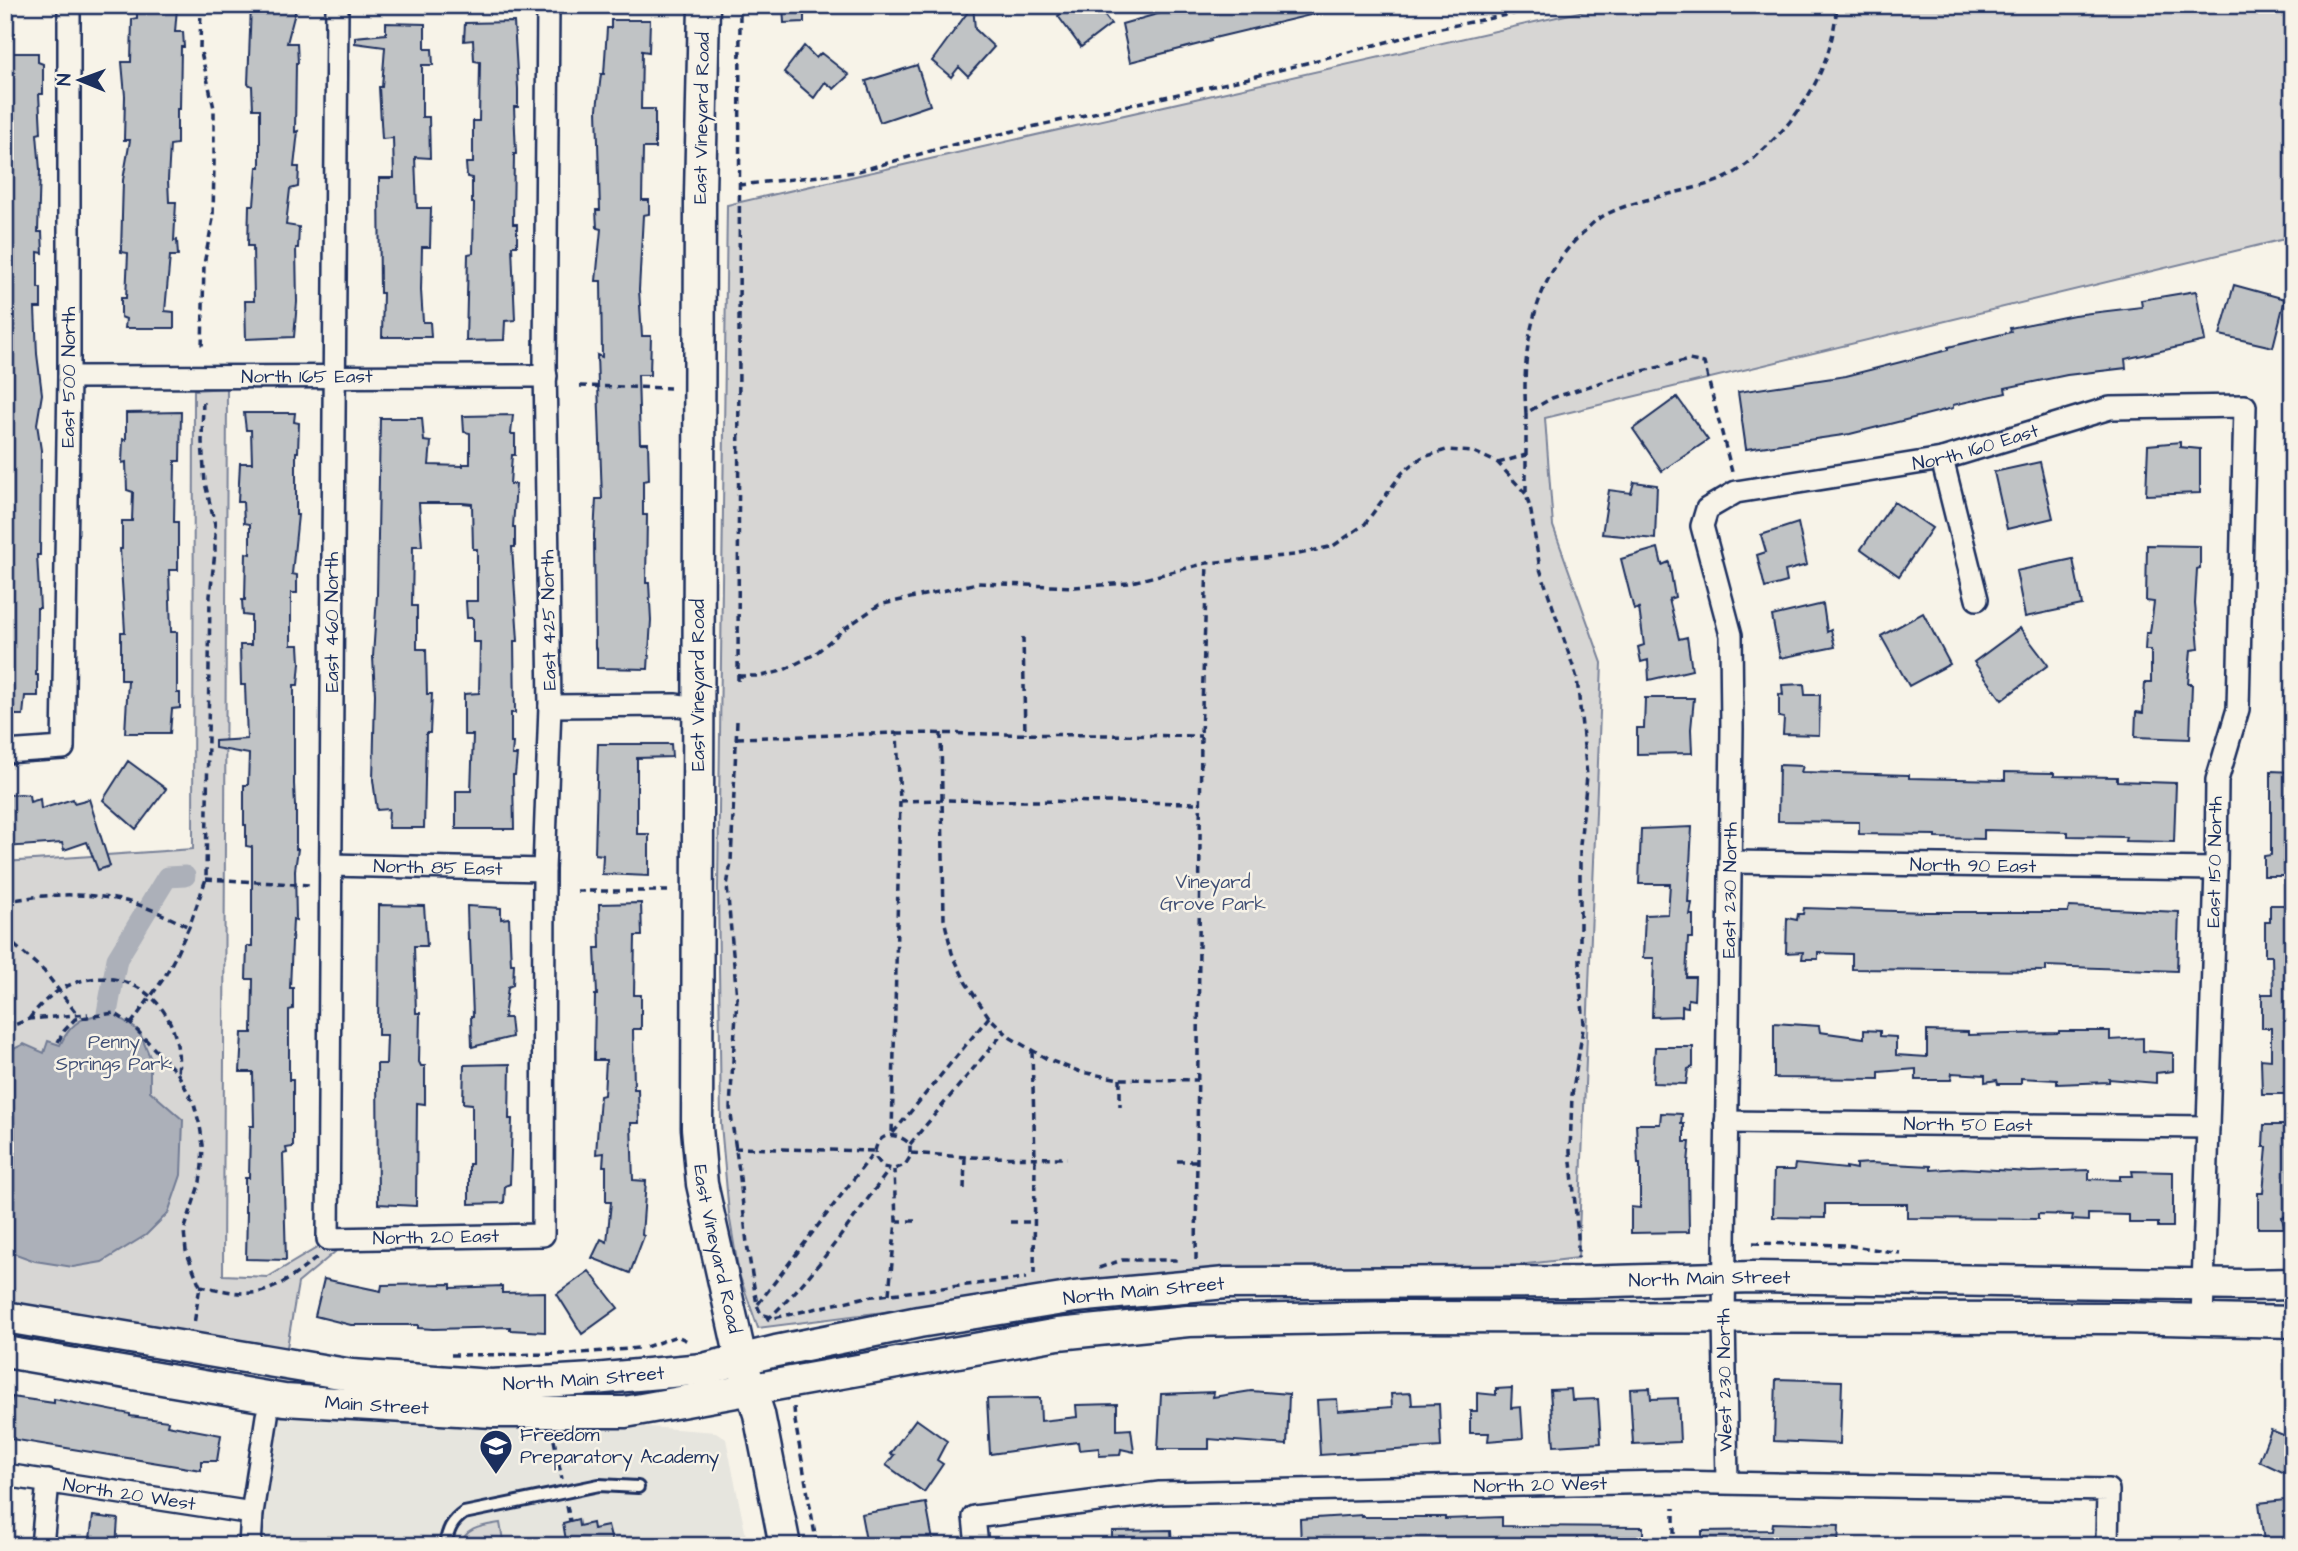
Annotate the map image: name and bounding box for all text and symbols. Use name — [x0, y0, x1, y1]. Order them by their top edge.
street label: East Vineyard Road — [687, 32, 718, 204]
north arrow — [46, 46, 116, 116]
text: N — [51, 73, 78, 86]
street label: East 500 North — [54, 306, 83, 448]
street label: North 165 East — [241, 363, 373, 390]
street label: North 160 East — [1910, 417, 2042, 477]
street label: East 425 North — [534, 549, 564, 691]
street label: East 460 North — [319, 551, 346, 692]
street label: East Vineyard Road — [685, 599, 713, 771]
street label: East 150 North — [2200, 795, 2230, 928]
street label: East 230 North — [1715, 821, 1744, 958]
street label: North 90 East — [1910, 851, 2037, 880]
street label: North 85 East — [373, 852, 503, 883]
park label: Vineyard Grove Park — [1160, 869, 1266, 918]
park label: Penny Springs Park — [56, 1029, 173, 1079]
street label: North 50 East — [1903, 1110, 2033, 1139]
street label: East Vineyard Road — [687, 1164, 748, 1336]
street label: North 20 East — [372, 1222, 500, 1252]
street label: North Main Street — [1628, 1263, 1791, 1294]
street label: North Main Street — [1061, 1270, 1226, 1312]
street label: West 230 North — [1710, 1308, 1740, 1452]
street label: North Main Street — [502, 1359, 666, 1398]
street label: Main Street — [324, 1389, 430, 1422]
place label: Freedom Preparatory Academy — [520, 1422, 720, 1472]
school or university icon: Freedom Preparatory Academy — [477, 1427, 515, 1476]
street label: North 20 West — [1473, 1470, 1608, 1500]
street label: North 20 West — [61, 1471, 198, 1518]

